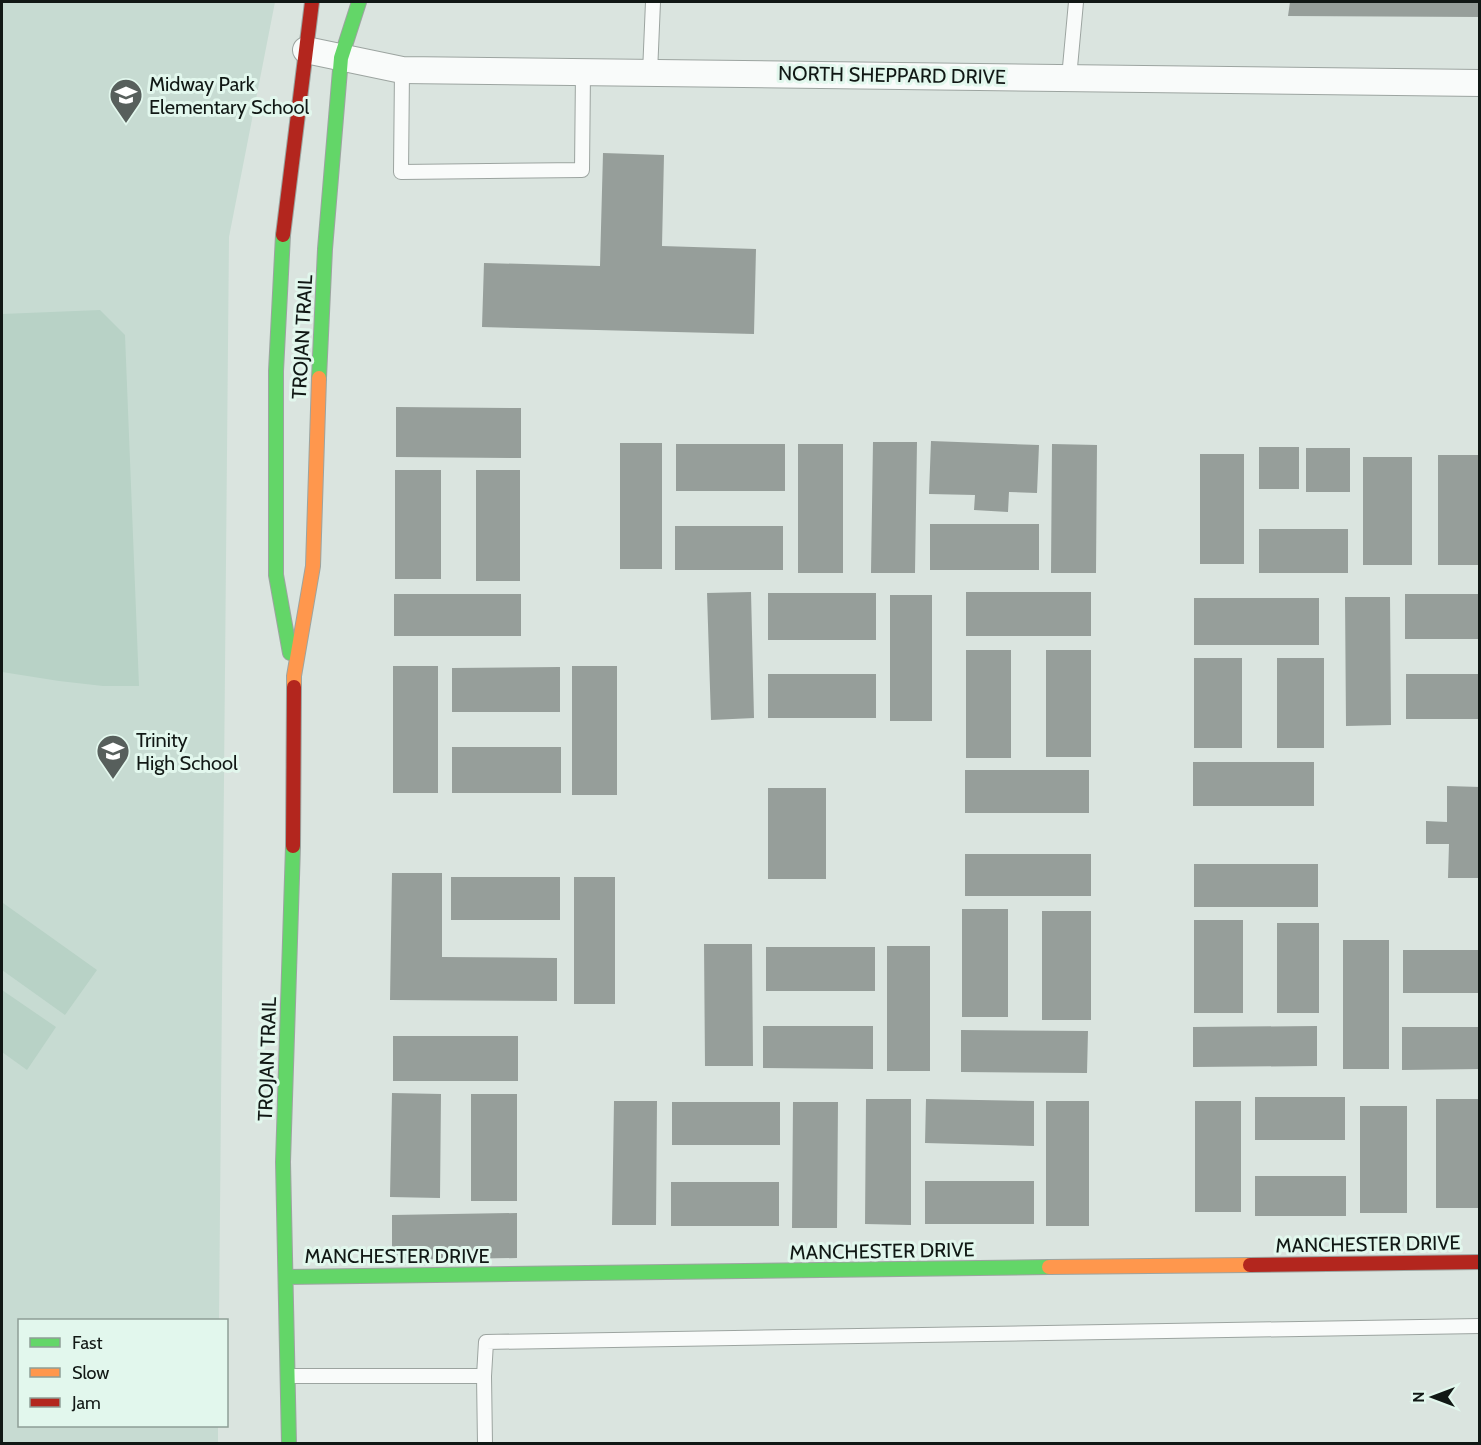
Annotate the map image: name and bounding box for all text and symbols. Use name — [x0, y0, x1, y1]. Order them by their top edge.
street label: NORTH SHEPPARD DRIVE — [778, 61, 1006, 89]
place label: Midway Park Elementary School — [149, 72, 310, 119]
school or university icon: Midway Park Elementary School — [108, 77, 144, 124]
street label: TROJAN TRAIL — [287, 274, 317, 400]
place label: Trinity High School — [136, 728, 238, 775]
school or university icon: Trinity High School — [95, 733, 131, 780]
street label: TROJAN TRAIL — [253, 996, 281, 1122]
street label: MANCHESTER DRIVE — [1275, 1230, 1461, 1258]
street label: MANCHESTER DRIVE — [789, 1237, 975, 1265]
street label: MANCHESTER DRIVE — [304, 1244, 490, 1268]
legend — [18, 1319, 228, 1427]
text: Fast — [72, 1332, 103, 1354]
text: Slow — [72, 1362, 109, 1384]
north arrow — [1403, 1367, 1463, 1427]
text: N — [1409, 1391, 1428, 1403]
text: Jam — [71, 1392, 101, 1414]

